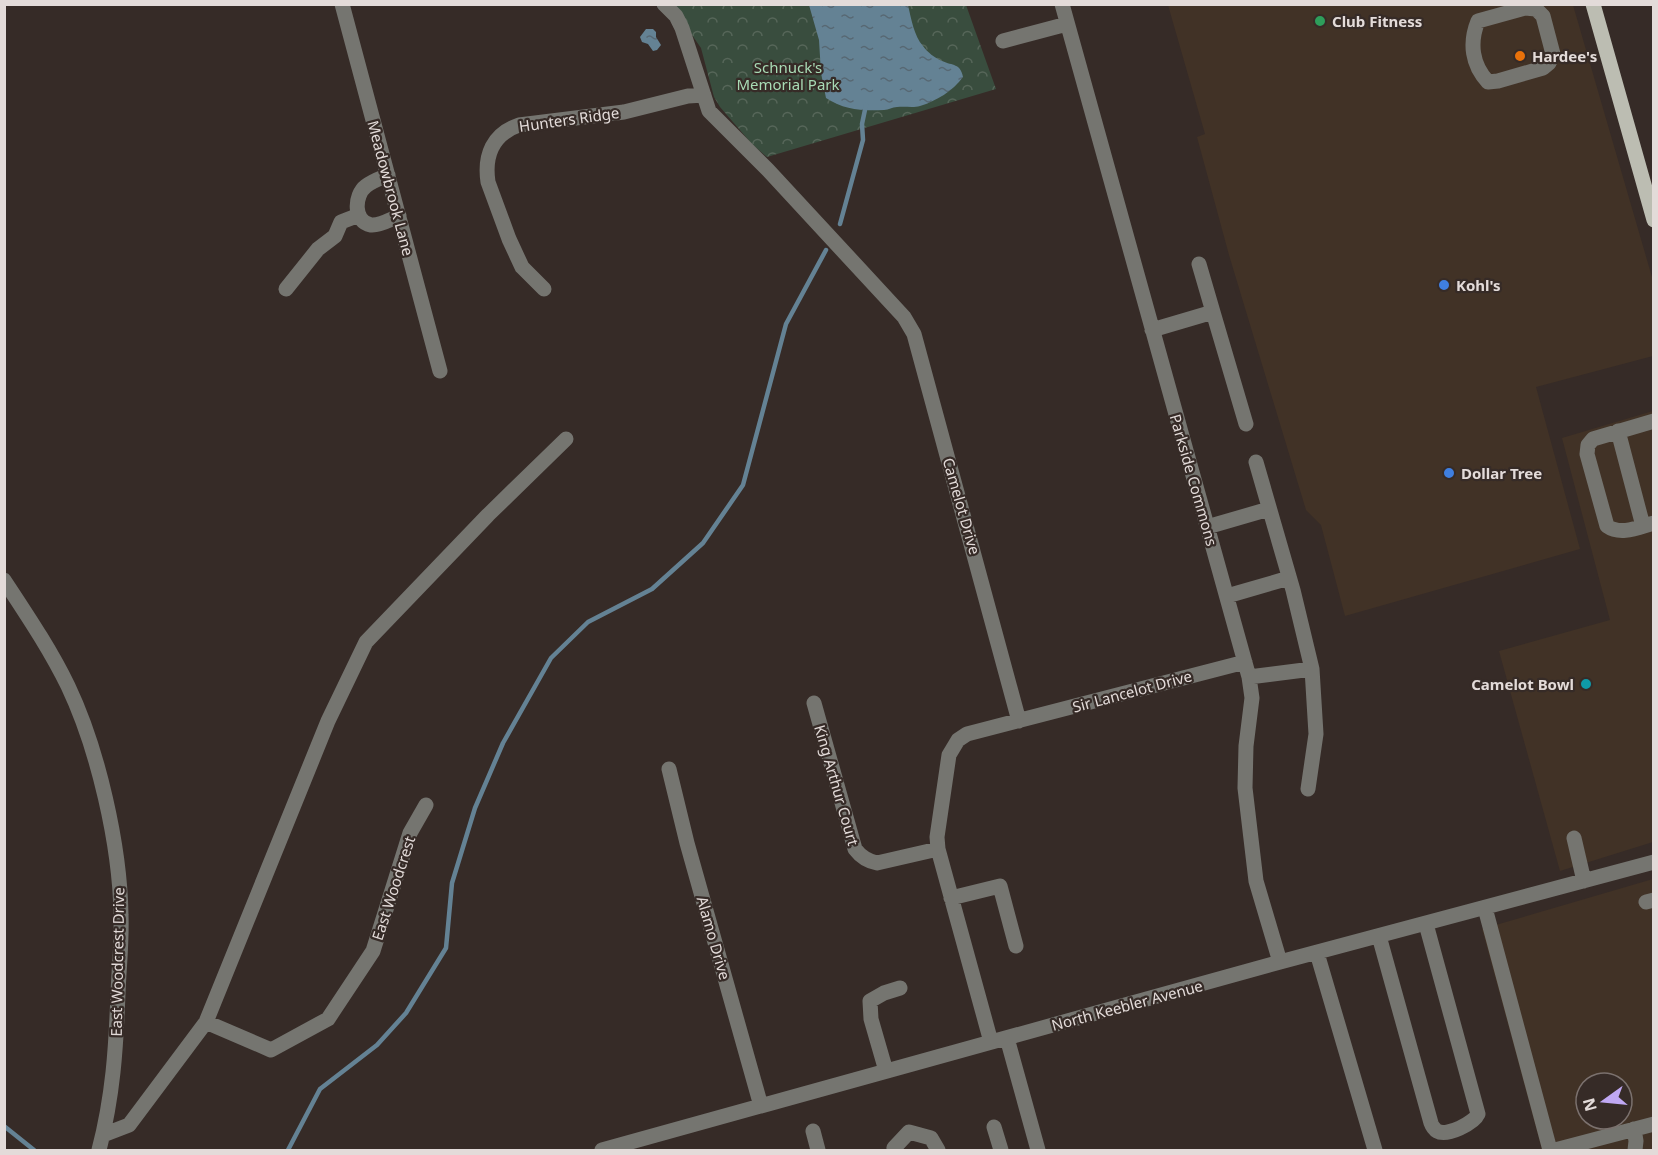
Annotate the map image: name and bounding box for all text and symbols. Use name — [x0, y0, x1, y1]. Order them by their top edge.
place label: Club Fitness — [1332, 11, 1422, 31]
marker: Club Fitness — [1313, 14, 1327, 28]
place label: Hardee's — [1532, 46, 1597, 66]
marker: Hardee's — [1513, 49, 1527, 63]
park label: Schnuck's Memorial Park — [736, 57, 840, 94]
street label: Hunters Ridge — [518, 102, 620, 136]
street label: Meadowbrook Lane — [363, 118, 419, 258]
place label: Kohl's — [1456, 275, 1501, 295]
marker: Kohl's — [1437, 278, 1451, 292]
street label: Parkside Commons — [1166, 412, 1222, 548]
street label: Camelot Drive — [939, 455, 985, 557]
place label: Dollar Tree — [1461, 463, 1542, 483]
marker: Dollar Tree — [1442, 466, 1456, 480]
street label: Sir Lancelot Drive — [1070, 665, 1194, 717]
place label: Camelot Bowl — [1471, 674, 1574, 694]
marker: Camelot Bowl — [1579, 677, 1593, 691]
street label: King Arthur Court — [810, 722, 864, 848]
street label: East Woodcrest — [367, 833, 419, 943]
street label: East Woodcrest Drive — [106, 887, 128, 1037]
street label: Alamo Drive — [693, 894, 735, 982]
street label: North Keebler Avenue — [1049, 975, 1205, 1035]
north arrow — [1574, 1071, 1634, 1131]
text: N — [1577, 1096, 1602, 1114]

